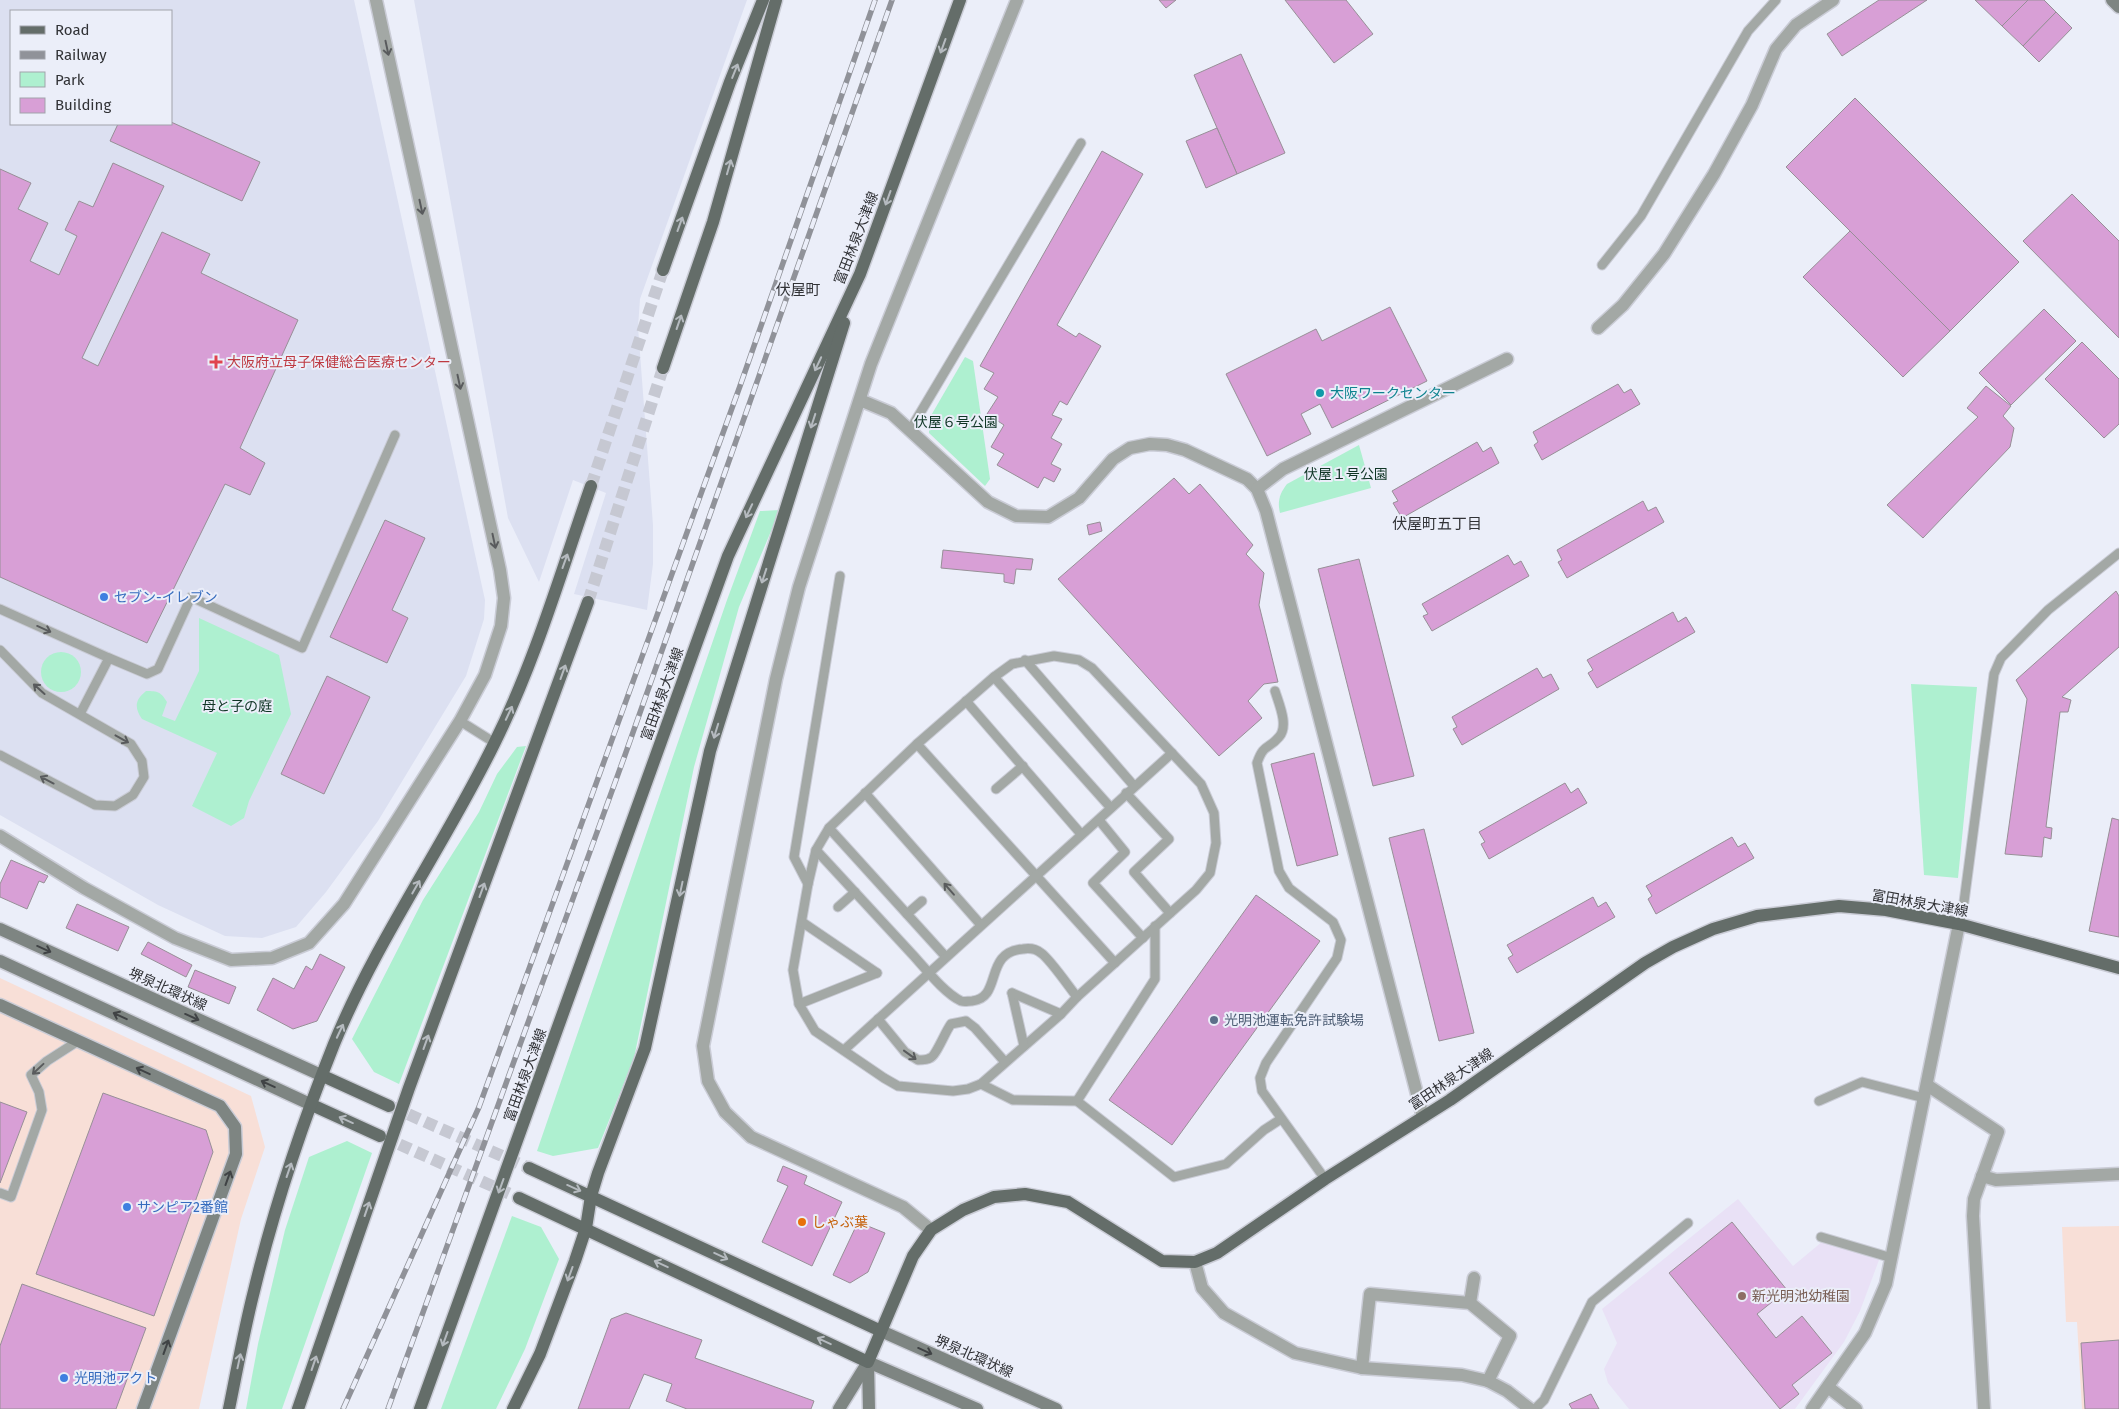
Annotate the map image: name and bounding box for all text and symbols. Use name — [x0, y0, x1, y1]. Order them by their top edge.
legend — [10, 10, 172, 125]
text: Road — [55, 21, 90, 39]
one-way arrow — [938, 38, 947, 53]
one-way arrow — [382, 39, 392, 55]
text: Railway — [55, 46, 107, 64]
one-way arrow — [731, 64, 740, 79]
text: Park — [55, 71, 85, 89]
text: Building — [55, 96, 111, 114]
one-way arrow — [724, 159, 734, 175]
street label: 富田林泉大津線 — [831, 189, 882, 287]
one-way arrow — [883, 190, 892, 206]
one-way arrow — [417, 198, 426, 214]
one-way arrow — [676, 216, 685, 232]
district label: 伏屋町 — [775, 281, 821, 299]
one-way arrow — [675, 314, 684, 330]
place label: 大阪府立母子保健総合医療センター — [227, 354, 451, 371]
marker: 大阪府立母子保健総合医療センター — [209, 355, 223, 369]
one-way arrow — [812, 356, 822, 371]
one-way arrow — [455, 374, 464, 390]
place label: 大阪ワークセンター — [1330, 385, 1456, 402]
marker: 大阪ワークセンター — [1314, 387, 1326, 399]
one-way arrow — [807, 412, 817, 428]
park label: 伏屋６号公園 — [914, 414, 998, 431]
park label: 伏屋１号公園 — [1304, 466, 1388, 483]
one-way arrow — [743, 503, 753, 518]
district label: 伏屋町五丁目 — [1392, 515, 1482, 533]
one-way arrow — [490, 533, 499, 549]
one-way arrow — [561, 553, 570, 569]
one-way arrow — [759, 568, 769, 584]
place label: セブン-イレブン — [114, 589, 218, 606]
marker: セブン-イレブン — [98, 591, 110, 603]
one-way arrow — [36, 625, 51, 635]
street label: 富田林泉大津線 — [638, 645, 687, 743]
one-way arrow — [559, 664, 568, 680]
one-way arrow — [32, 684, 45, 695]
park label: 母と子の庭 — [202, 698, 272, 715]
one-way arrow — [504, 706, 514, 721]
one-way arrow — [711, 723, 721, 739]
one-way arrow — [115, 734, 130, 744]
one-way arrow — [40, 775, 55, 785]
one-way arrow — [411, 881, 421, 895]
one-way arrow — [675, 881, 685, 897]
one-way arrow — [943, 882, 955, 895]
one-way arrow — [478, 883, 487, 898]
street label: 富田林泉大津線 — [1870, 887, 1970, 920]
one-way arrow — [36, 945, 51, 955]
street label: 堺泉北環状線 — [126, 965, 210, 1014]
one-way arrow — [113, 1011, 128, 1021]
one-way arrow — [184, 1012, 199, 1022]
place label: 光明池運転免許試験場 — [1224, 1012, 1364, 1029]
marker: 光明池運転免許試験場 — [1208, 1014, 1220, 1026]
one-way arrow — [336, 1024, 346, 1039]
street label: 富田林泉大津線 — [501, 1026, 550, 1124]
one-way arrow — [422, 1035, 431, 1050]
street label: 富田林泉大津線 — [1406, 1045, 1497, 1114]
one-way arrow — [903, 1050, 917, 1060]
one-way arrow — [32, 1063, 45, 1075]
one-way arrow — [136, 1065, 151, 1075]
one-way arrow — [261, 1079, 276, 1089]
one-way arrow — [339, 1115, 354, 1125]
one-way arrow — [285, 1163, 294, 1179]
one-way arrow — [224, 1170, 233, 1186]
one-way arrow — [496, 1178, 505, 1194]
one-way arrow — [566, 1184, 581, 1194]
place label: サンピア2番館 — [137, 1199, 228, 1216]
marker: サンピア2番館 — [121, 1201, 133, 1213]
one-way arrow — [363, 1202, 372, 1218]
place label: しゃぶ葉 — [812, 1214, 868, 1231]
marker: しゃぶ葉 — [796, 1216, 808, 1228]
one-way arrow — [713, 1252, 728, 1262]
one-way arrow — [654, 1259, 669, 1268]
one-way arrow — [565, 1266, 574, 1281]
place label: 新光明池幼稚園 — [1752, 1288, 1850, 1305]
marker: 新光明池幼稚園 — [1736, 1290, 1748, 1302]
one-way arrow — [440, 1331, 449, 1346]
street label: 堺泉北環状線 — [932, 1332, 1016, 1381]
one-way arrow — [817, 1336, 832, 1345]
one-way arrow — [162, 1340, 171, 1355]
one-way arrow — [917, 1346, 932, 1356]
one-way arrow — [235, 1354, 244, 1370]
one-way arrow — [310, 1356, 319, 1371]
place label: 光明池アクト — [74, 1370, 157, 1387]
marker: 光明池アクト — [58, 1372, 70, 1384]

